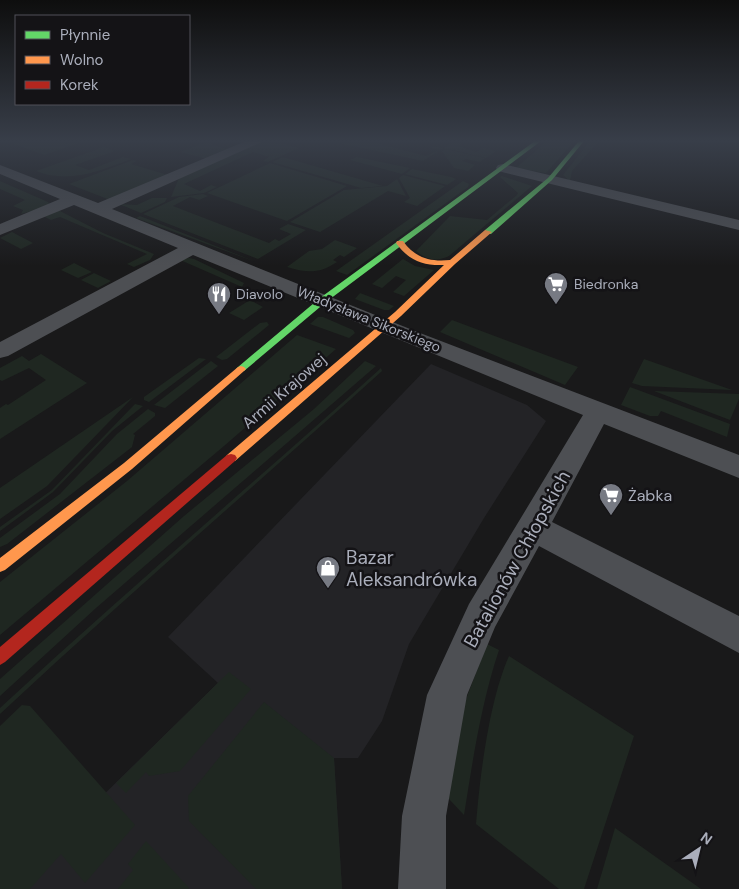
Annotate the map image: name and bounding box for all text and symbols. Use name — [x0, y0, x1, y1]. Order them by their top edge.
legend — [15, 15, 190, 105]
text: Płynnie — [60, 25, 110, 45]
text: Wolno — [60, 50, 104, 70]
text: Korek — [60, 75, 99, 95]
supermarket icon: Biedronka — [543, 271, 569, 305]
place label: Biedronka — [574, 275, 638, 293]
restaurant icon: Diavolo — [206, 281, 232, 315]
street label: Władysława Sikorskiego — [295, 282, 443, 356]
place label: Diavolo — [236, 285, 283, 303]
street label: Armii Krajowej — [238, 349, 330, 433]
street label: Batalionów Chłopskich — [458, 466, 576, 652]
supermarket icon: Żabka — [598, 482, 624, 516]
place label: Żabka — [628, 485, 672, 506]
place label: Bazar Aleksandrówka — [346, 545, 477, 592]
shop icon: Bazar Aleksandrówka — [315, 555, 341, 589]
north arrow — [674, 824, 724, 874]
text: N — [697, 828, 716, 849]

